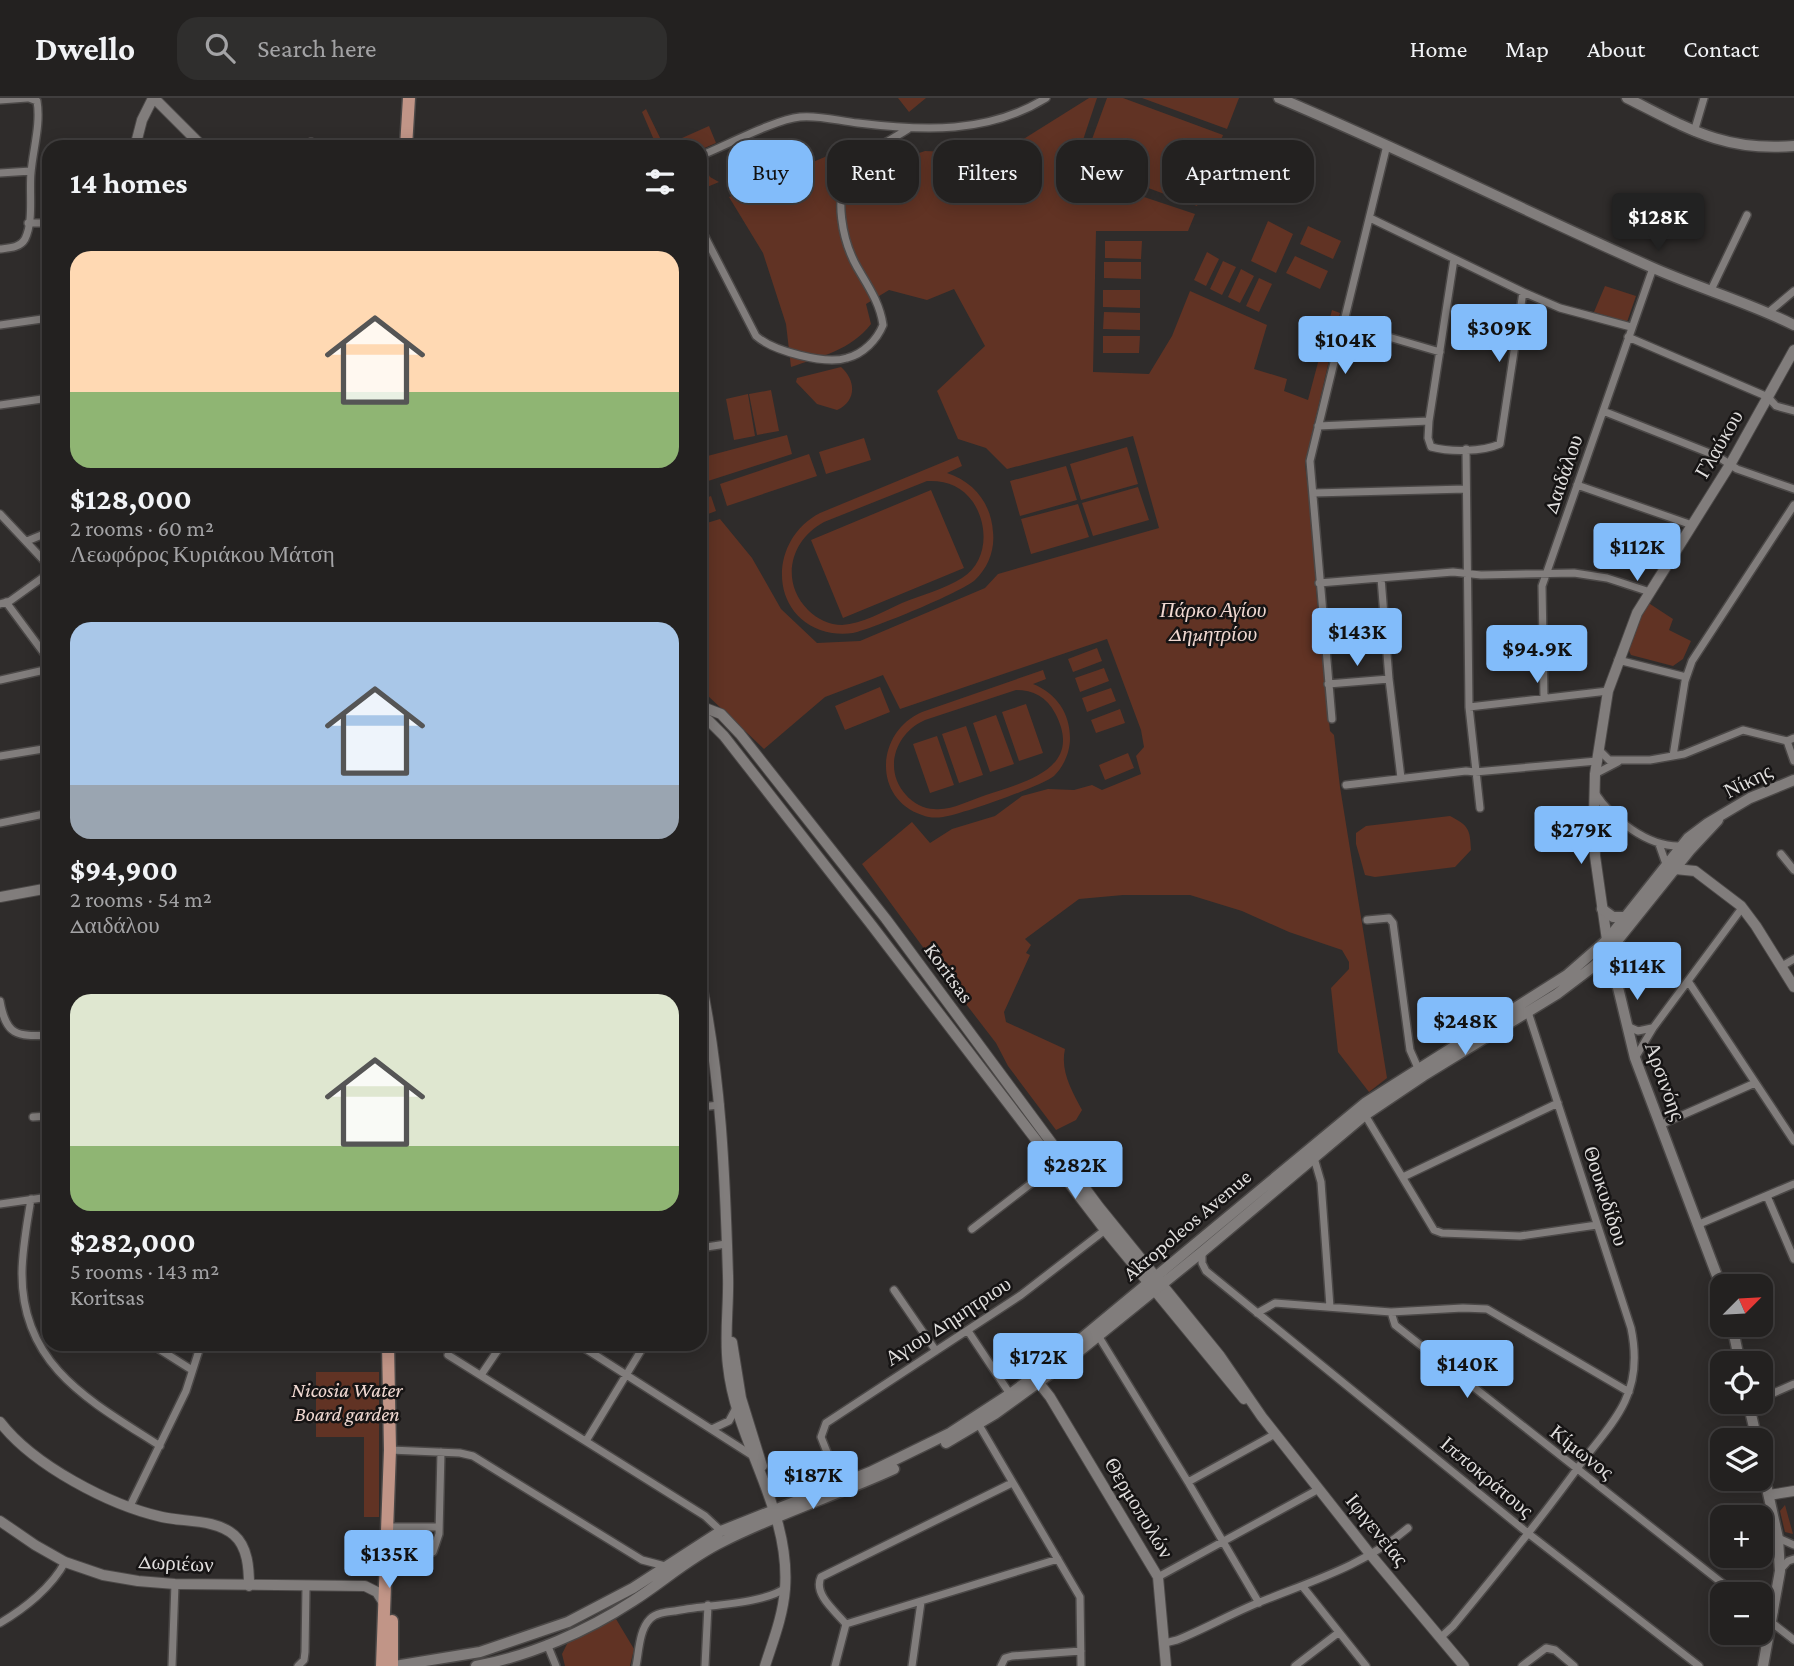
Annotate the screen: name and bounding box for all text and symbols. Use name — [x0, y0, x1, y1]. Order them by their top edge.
search box — [177, 17, 667, 80]
icon: search — [201, 29, 239, 67]
text: Dwello — [35, 30, 135, 67]
text: Search here — [257, 34, 377, 63]
text: Home — [1410, 35, 1467, 62]
text: Map — [1505, 35, 1549, 62]
text: About — [1587, 35, 1645, 62]
text: Contact — [1683, 35, 1759, 62]
chip: Buy — [728, 140, 813, 203]
chip: Rent — [827, 140, 919, 203]
chip: Filters — [933, 140, 1042, 203]
chip: New — [1056, 140, 1148, 203]
chip: Apartment — [1162, 140, 1314, 203]
icon: filters — [641, 163, 679, 201]
text: 14 homes — [70, 166, 188, 199]
pin: $128K — [1609, 194, 1707, 253]
text: $128K — [1628, 203, 1688, 229]
icon: home — [312, 297, 438, 423]
pin: $309K — [1450, 304, 1548, 364]
text: $309K — [1467, 314, 1531, 340]
pin: $104K — [1296, 316, 1394, 376]
text: $104K — [1314, 326, 1376, 352]
street label: Γλαύκου — [1690, 406, 1748, 482]
street label: Δαιδάλου — [1538, 431, 1588, 517]
text: $128,000 — [70, 482, 192, 515]
text: 2 rooms · 60 m² — [70, 515, 214, 541]
pin: $112K — [1588, 524, 1686, 583]
text: $112K — [1609, 533, 1665, 559]
text: Λεωφόρος Κυριάκου Μάτση — [70, 541, 335, 567]
park label: Πάρκο Αγίου Δημητρίου — [1159, 598, 1266, 646]
pin: $143K — [1308, 608, 1406, 668]
text: $143K — [1328, 618, 1386, 644]
pin: $94.9K — [1480, 626, 1594, 685]
text: $94.9K — [1502, 635, 1572, 661]
icon: home — [312, 668, 438, 794]
street label: Νίκης — [1720, 758, 1777, 803]
pin: $279K — [1532, 806, 1630, 866]
text: $279K — [1550, 816, 1612, 842]
text: $94,900 — [70, 853, 178, 886]
text: 2 rooms · 54 m² — [70, 886, 212, 912]
text: Δαιδάλου — [70, 912, 160, 938]
street label: Koritsas — [919, 938, 979, 1008]
pin: $114K — [1588, 942, 1686, 1002]
text: $114K — [1609, 952, 1665, 978]
pin: $248K — [1416, 998, 1514, 1057]
text: $248K — [1433, 1007, 1497, 1033]
street label: Αρσινόης — [1640, 1038, 1691, 1124]
icon: home — [312, 1039, 438, 1165]
pin: $282K — [1026, 1142, 1124, 1201]
street label: Θουκυδίδου — [1579, 1143, 1633, 1249]
text: $282K — [1044, 1151, 1106, 1177]
street label: Akropoleos Avenue — [1118, 1164, 1256, 1286]
text: $282,000 — [70, 1225, 196, 1258]
text: 5 rooms · 143 m² — [70, 1258, 219, 1284]
street label: Αγιου Δημητριου — [881, 1271, 1015, 1371]
north arrow — [1710, 1274, 1773, 1337]
map controls — [1710, 1274, 1773, 1645]
text: Koritsas — [70, 1284, 145, 1310]
pin: $172K — [989, 1334, 1087, 1393]
pin: $140K — [1418, 1340, 1516, 1400]
text: $172K — [1009, 1343, 1067, 1369]
text: $140K — [1436, 1350, 1498, 1376]
button: locate — [1710, 1351, 1773, 1414]
park label: Nicosia Water Board garden — [291, 1378, 403, 1426]
street label: Κίμωνος — [1545, 1420, 1619, 1485]
button: layers — [1710, 1428, 1773, 1491]
street label: Ιπποκράτους — [1436, 1431, 1539, 1523]
pin: $187K — [764, 1452, 862, 1511]
street label: Θερμοπυλών — [1100, 1453, 1178, 1563]
text: $187K — [784, 1461, 842, 1487]
street label: Ιφιγενείας — [1341, 1489, 1414, 1571]
button: + — [1710, 1505, 1773, 1568]
pin: $135K — [340, 1530, 438, 1590]
text: $135K — [360, 1540, 418, 1566]
street label: Δωριέων — [138, 1549, 214, 1577]
button: − — [1710, 1582, 1773, 1645]

